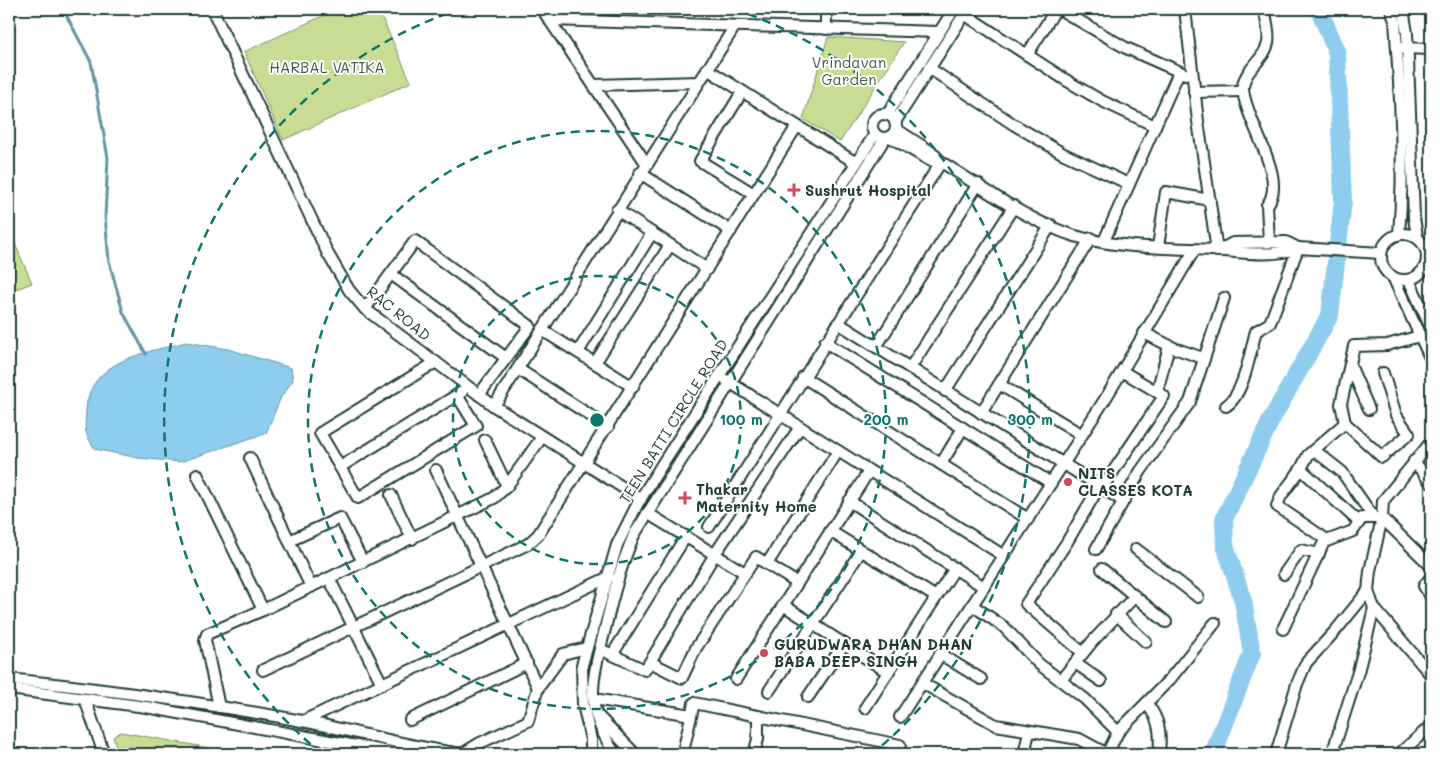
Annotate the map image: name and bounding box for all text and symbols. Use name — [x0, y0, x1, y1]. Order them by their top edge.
park label: Vrindavan Garden — [812, 52, 886, 89]
park label: HARBAL VATIKA — [269, 57, 385, 77]
place label: Sushrut Hospital — [805, 180, 931, 200]
marker: Sushrut Hospital — [787, 183, 801, 197]
street label: RAC ROAD — [363, 281, 435, 345]
street label: TEEN BATTI CIRCLE ROAD — [614, 335, 732, 507]
text: 100 m — [719, 409, 763, 429]
text: 200 m — [864, 409, 909, 429]
text: 300 m — [1007, 409, 1053, 429]
centre of rings — [588, 411, 606, 429]
place label: NITS CLASSES KOTA — [1078, 463, 1193, 500]
marker: NITS CLASSES KOTA — [1062, 476, 1074, 488]
place label: Thakar Maternity Home — [696, 479, 817, 516]
marker: Thakar Maternity Home — [678, 491, 692, 505]
place label: GURUDWARA DHAN DHAN BABA DEEP SINGH — [774, 634, 972, 671]
marker: GURUDWARA DHAN DHAN BABA DEEP SINGH — [758, 647, 770, 659]

